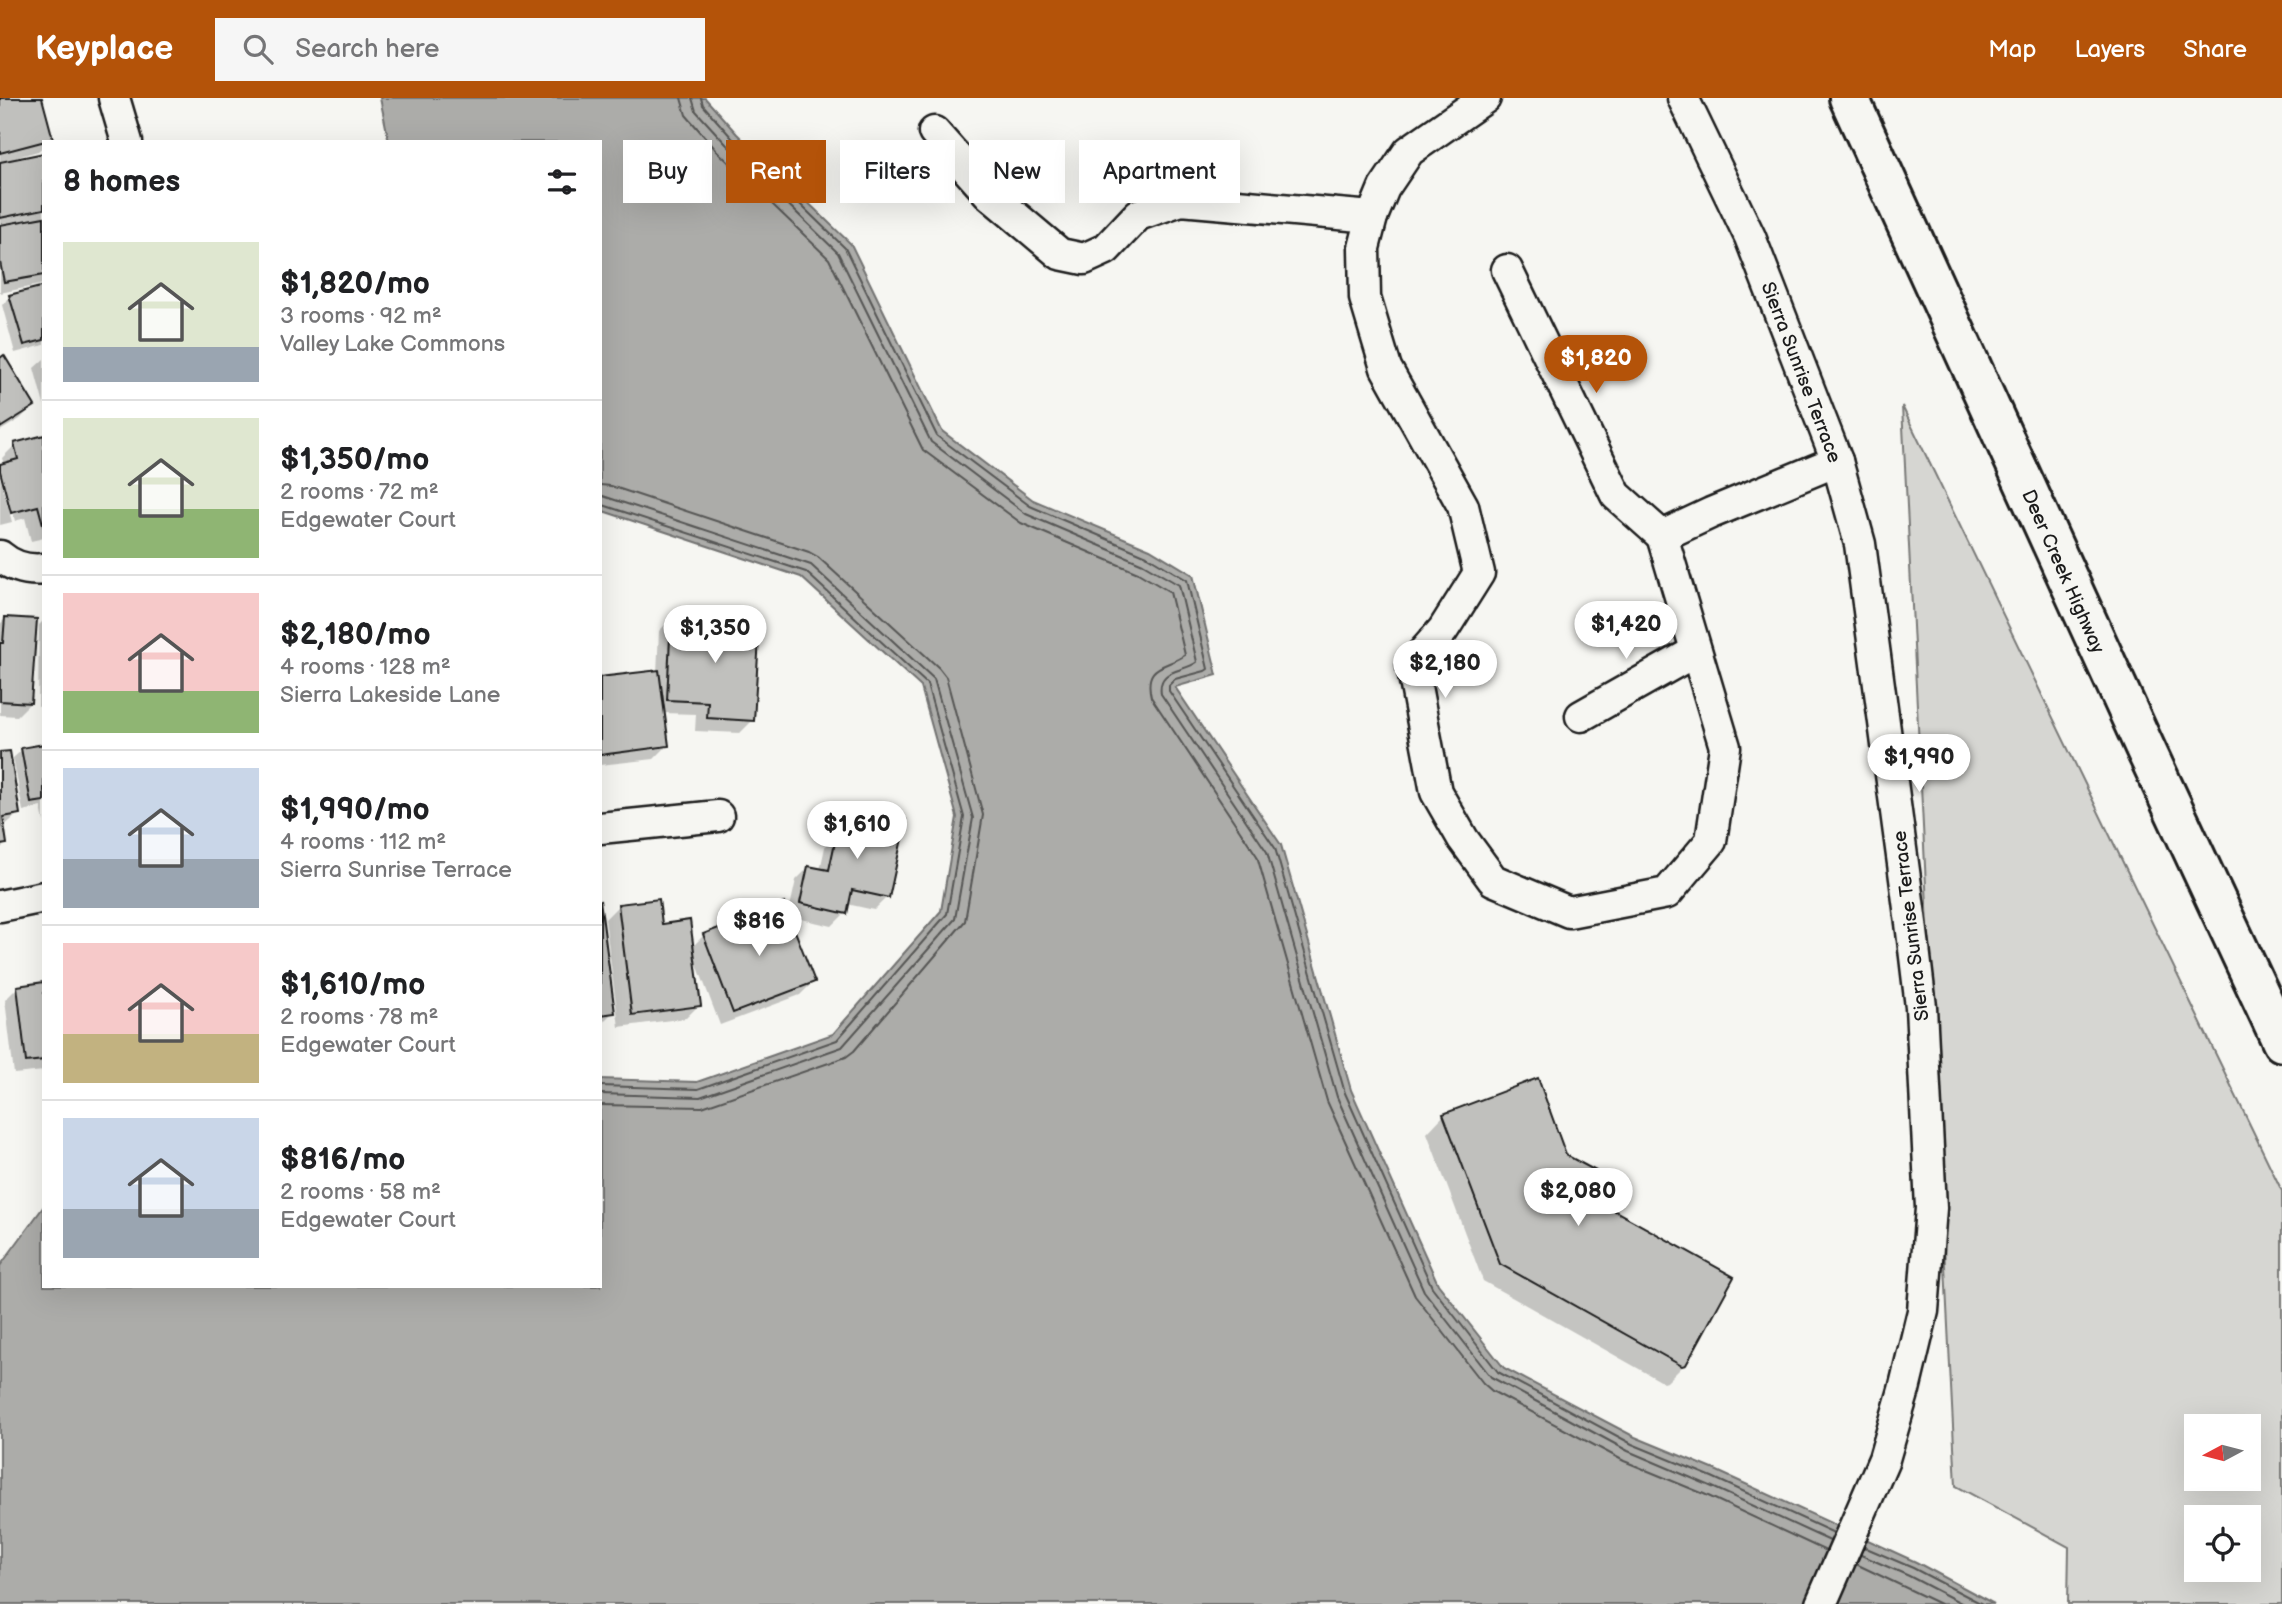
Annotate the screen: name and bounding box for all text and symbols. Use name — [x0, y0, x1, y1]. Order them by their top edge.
search box — [215, 18, 705, 81]
text: Keyplace — [35, 29, 173, 69]
icon: search — [239, 30, 277, 68]
text: Search here — [295, 34, 439, 65]
text: Map — [1988, 35, 2036, 64]
text: Layers — [2074, 35, 2145, 64]
text: Share — [2183, 35, 2247, 64]
chip: Buy — [623, 140, 712, 203]
chip: Rent — [726, 140, 826, 203]
chip: Filters — [840, 140, 955, 203]
chip: New — [969, 140, 1065, 203]
chip: Apartment — [1079, 140, 1240, 203]
icon: filters — [543, 163, 581, 201]
text: 8 homes — [63, 164, 180, 200]
text: $1,820/mo — [280, 266, 430, 302]
icon: home — [119, 270, 203, 354]
street label: Sierra Sunrise Terrace — [1756, 279, 1846, 466]
text: 3 rooms · 92 m² — [280, 302, 442, 330]
text: Valley Lake Commons — [280, 330, 505, 358]
pin: $1,820 — [1539, 336, 1653, 395]
text: $1,820 — [1560, 344, 1632, 372]
text: $1,350/mo — [280, 442, 429, 478]
icon: home — [119, 446, 203, 530]
text: 2 rooms · 72 m² — [280, 478, 439, 506]
street label: Deer Creek Highway — [2016, 486, 2109, 657]
text: Edgewater Court — [280, 506, 456, 534]
pin: $1,420 — [1569, 602, 1683, 661]
pin: $1,350 — [658, 606, 772, 665]
text: $1,420 — [1590, 610, 1662, 638]
text: $1,350 — [680, 614, 750, 642]
text: $2,180/mo — [280, 617, 430, 653]
icon: home — [119, 621, 203, 705]
pin: $2,180 — [1388, 640, 1502, 700]
text: $2,180 — [1409, 649, 1481, 677]
text: 4 rooms · 128 m² — [280, 653, 451, 681]
text: Sierra Lakeside Lane — [280, 681, 500, 709]
pin: $1,990 — [1862, 734, 1976, 794]
text: $1,990 — [1883, 743, 1955, 771]
text: $1,990/mo — [280, 792, 430, 828]
icon: home — [119, 796, 203, 880]
pin: $1,610 — [800, 802, 914, 861]
text: $1,610 — [823, 810, 891, 838]
text: 4 rooms · 112 m² — [280, 828, 446, 856]
street label: Sierra Sunrise Terrace — [1888, 829, 1935, 1022]
text: Sierra Sunrise Terrace — [280, 856, 512, 884]
pin: $816 — [718, 898, 800, 958]
text: $816 — [733, 907, 785, 935]
text: $1,610/mo — [280, 967, 425, 1003]
icon: home — [119, 971, 203, 1055]
text: 2 rooms · 78 m² — [280, 1003, 438, 1031]
text: Edgewater Court — [280, 1031, 456, 1059]
text: $816/mo — [280, 1142, 405, 1178]
icon: home — [119, 1146, 203, 1230]
pin: $2,080 — [1521, 1168, 1635, 1228]
text: $2,080 — [1540, 1177, 1616, 1205]
text: 2 rooms · 58 m² — [280, 1178, 441, 1206]
text: Edgewater Court — [280, 1206, 456, 1234]
north arrow — [2184, 1414, 2261, 1491]
map controls — [2184, 1414, 2261, 1582]
button: locate — [2184, 1505, 2261, 1582]

